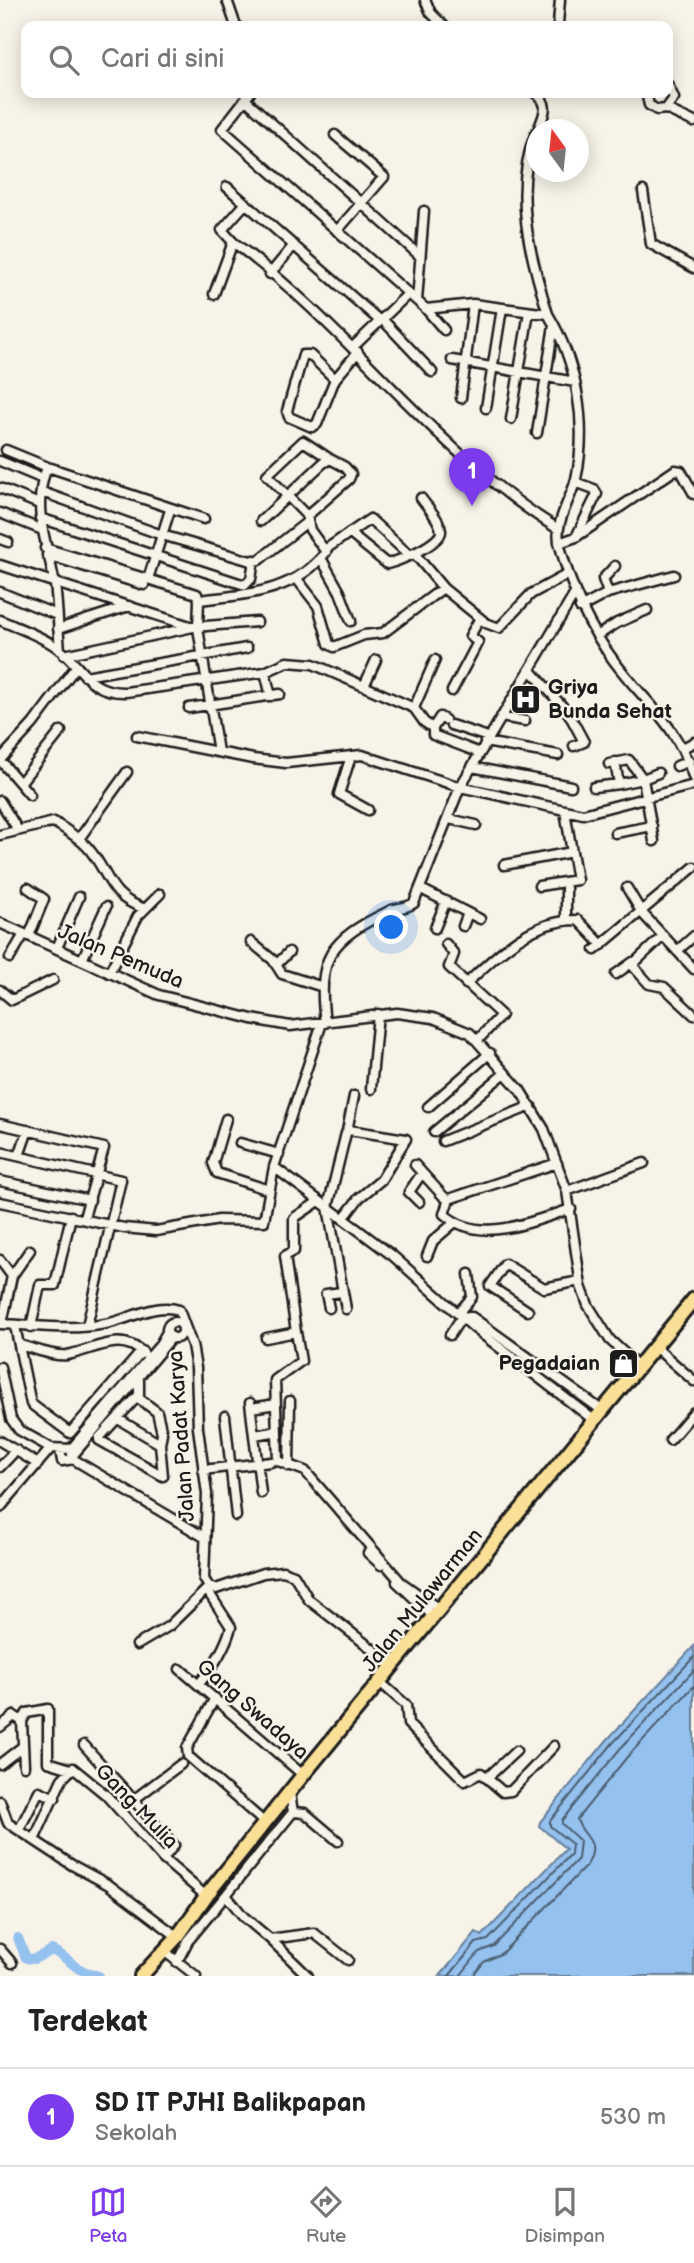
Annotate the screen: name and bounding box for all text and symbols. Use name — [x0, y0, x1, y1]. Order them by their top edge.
search box — [21, 21, 673, 98]
icon: search — [45, 41, 83, 79]
text: Cari di sini — [101, 44, 224, 75]
north arrow — [526, 119, 589, 182]
pin: 1 — [449, 448, 495, 506]
place label: Griya Bunda Sehat — [548, 675, 672, 724]
hospital icon: Griya Bunda Sehat — [508, 682, 542, 716]
your location — [374, 910, 408, 944]
street label: Jalan Pemuda — [54, 919, 187, 994]
shop icon: Pegadaian — [606, 1346, 640, 1380]
street label: Jalan Padat Karya — [163, 1350, 200, 1522]
place label: Pegadaian — [499, 1351, 600, 1376]
street label: Jalan Mulawarman — [357, 1524, 488, 1677]
street label: Gang Swadaya — [192, 1654, 314, 1765]
street label: Gang Mulia — [90, 1759, 183, 1854]
text: Terdekat — [28, 2004, 147, 2040]
text: SD IT PJHI Balikpapan — [95, 2088, 366, 2119]
text: 1 — [46, 2103, 56, 2131]
text: 530 m — [600, 2103, 666, 2131]
text: Sekolah — [95, 2119, 177, 2147]
tab: Peta — [89, 2183, 128, 2248]
tab: Rute — [306, 2183, 346, 2248]
tab: Disimpan — [525, 2183, 605, 2248]

